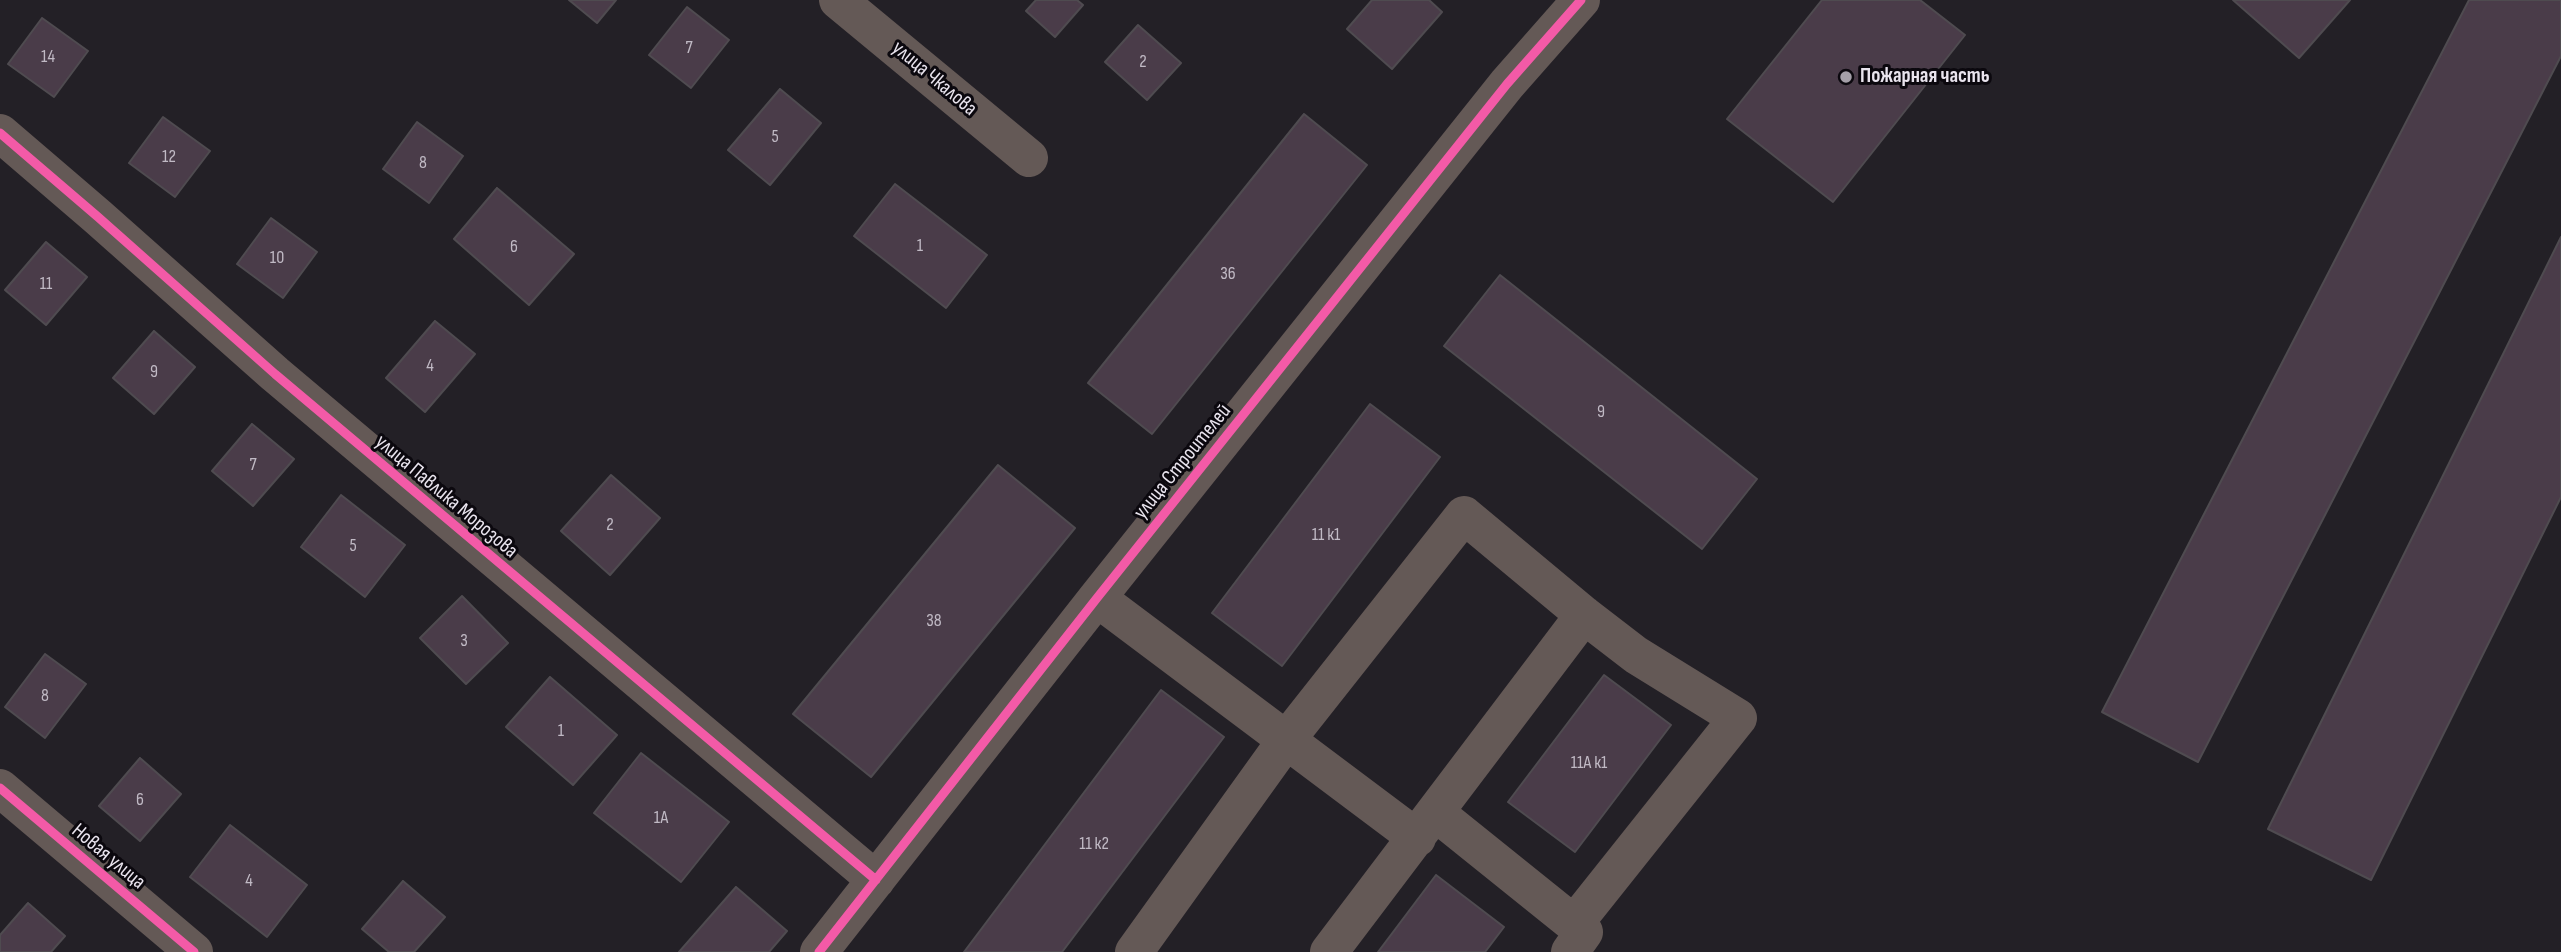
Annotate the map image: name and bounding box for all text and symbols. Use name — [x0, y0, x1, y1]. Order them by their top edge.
street label: улица Чкалова — [886, 36, 982, 122]
house number: 7 — [685, 37, 693, 59]
house number: 14 — [41, 46, 55, 68]
house number: 2 — [1139, 51, 1147, 73]
place label: Пожарная часть — [1860, 64, 1990, 90]
marker: Пожарная часть — [1838, 69, 1854, 85]
house number: 5 — [771, 126, 779, 148]
house number: 12 — [162, 146, 176, 168]
house number: 8 — [419, 152, 427, 174]
house number: 1 — [917, 235, 923, 257]
house number: 6 — [510, 236, 518, 258]
house number: 10 — [270, 247, 284, 269]
house number: 36 — [1220, 263, 1236, 285]
house number: 11 — [40, 273, 52, 295]
house number: 4 — [426, 355, 434, 377]
house number: 9 — [150, 361, 158, 383]
street label: улица Строителей — [1129, 399, 1237, 525]
house number: 9 — [1597, 401, 1605, 423]
street label: улица Павлика Морозова — [369, 430, 523, 564]
house number: 7 — [249, 454, 257, 476]
house number: 2 — [606, 514, 614, 536]
house number: 11 к1 — [1312, 524, 1340, 546]
house number: 5 — [349, 535, 357, 557]
house number: 38 — [926, 610, 942, 632]
house number: 3 — [460, 630, 468, 652]
house number: 8 — [41, 685, 49, 707]
house number: 1 — [558, 720, 564, 742]
house number: 11А к1 — [1571, 752, 1607, 774]
house number: 6 — [136, 789, 144, 811]
house number: 1А — [654, 807, 668, 829]
street label: Новая улица — [66, 819, 150, 895]
house number: 11 к2 — [1079, 833, 1109, 855]
house number: 4 — [245, 870, 253, 892]

